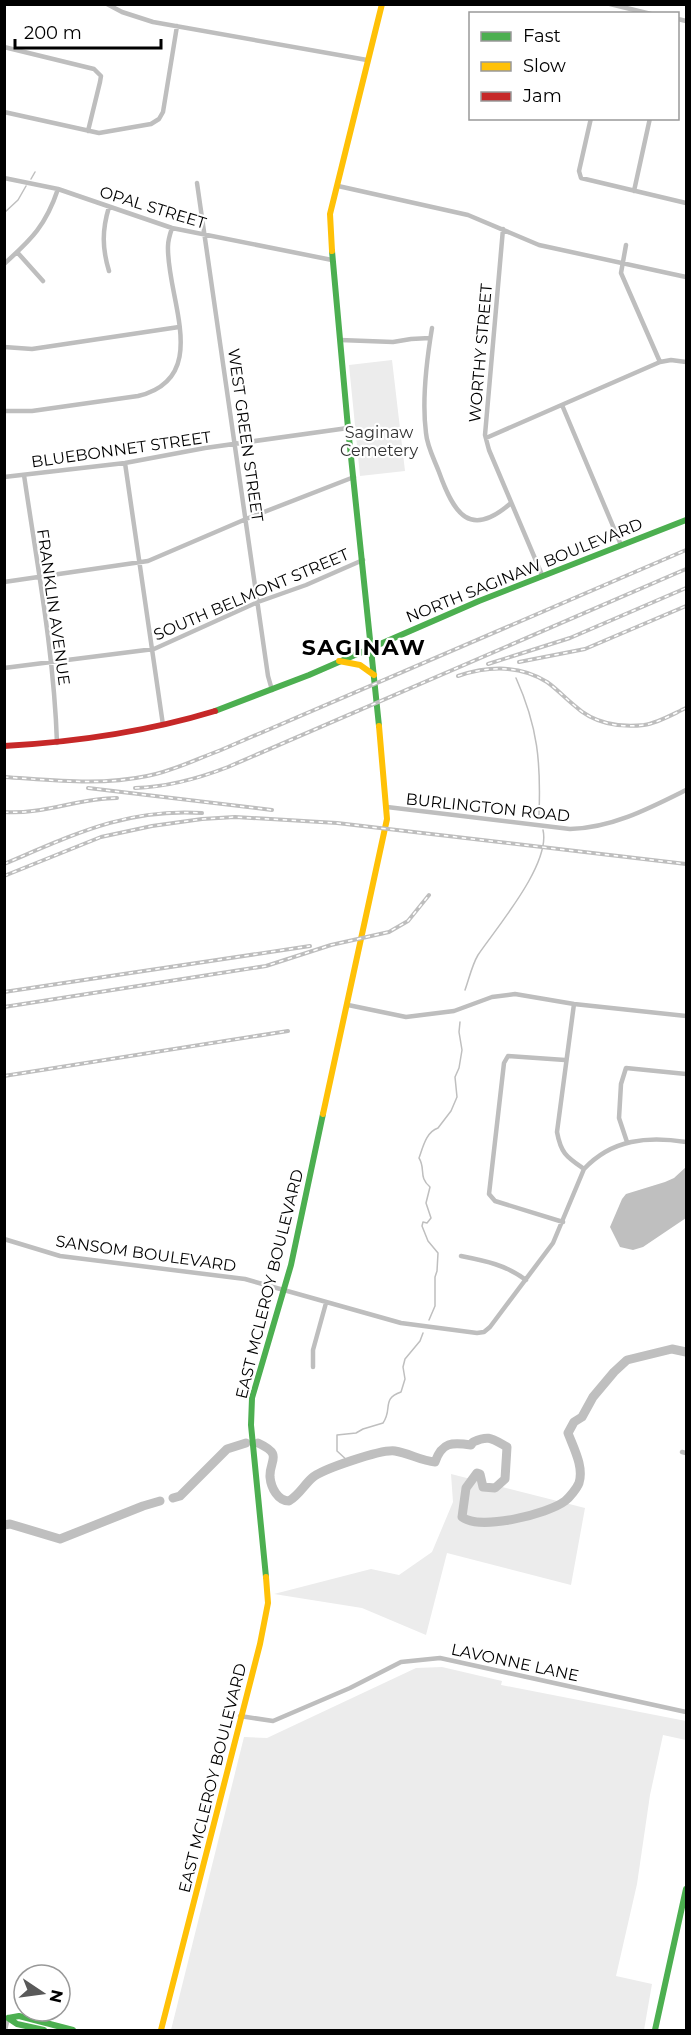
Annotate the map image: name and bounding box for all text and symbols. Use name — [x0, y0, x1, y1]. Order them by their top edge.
scale bar — [15, 12, 160, 50]
legend — [469, 12, 679, 120]
text: 200 m — [24, 22, 82, 44]
text: Fast — [523, 25, 561, 47]
text: Slow — [523, 55, 566, 77]
text: Jam — [522, 85, 562, 107]
street label: OPAL STREET — [97, 182, 209, 233]
street label: WORTHY STREET — [465, 282, 496, 423]
street label: WEST GREEN STREET — [224, 347, 267, 524]
park label: Saginaw Cemetery — [340, 423, 418, 460]
street label: BLUEBONNET STREET — [30, 427, 213, 472]
street label: NORTH SAGINAW BOULEVARD — [403, 514, 645, 627]
street label: FRANKLIN AVENUE — [33, 528, 74, 687]
street label: SOUTH BELMONT STREET — [151, 544, 352, 644]
district label: SAGINAW — [302, 634, 426, 661]
street label: BURLINGTON ROAD — [405, 789, 571, 826]
street label: EAST MCLEROY BOULEVARD — [232, 1167, 307, 1401]
street label: SANSOM BOULEVARD — [54, 1231, 237, 1276]
street label: LAVONNE LANE — [449, 1640, 580, 1685]
street label: EAST MCLEROY BOULEVARD — [175, 1661, 250, 1895]
north arrow — [12, 1963, 72, 2023]
text: N — [45, 1988, 67, 2005]

